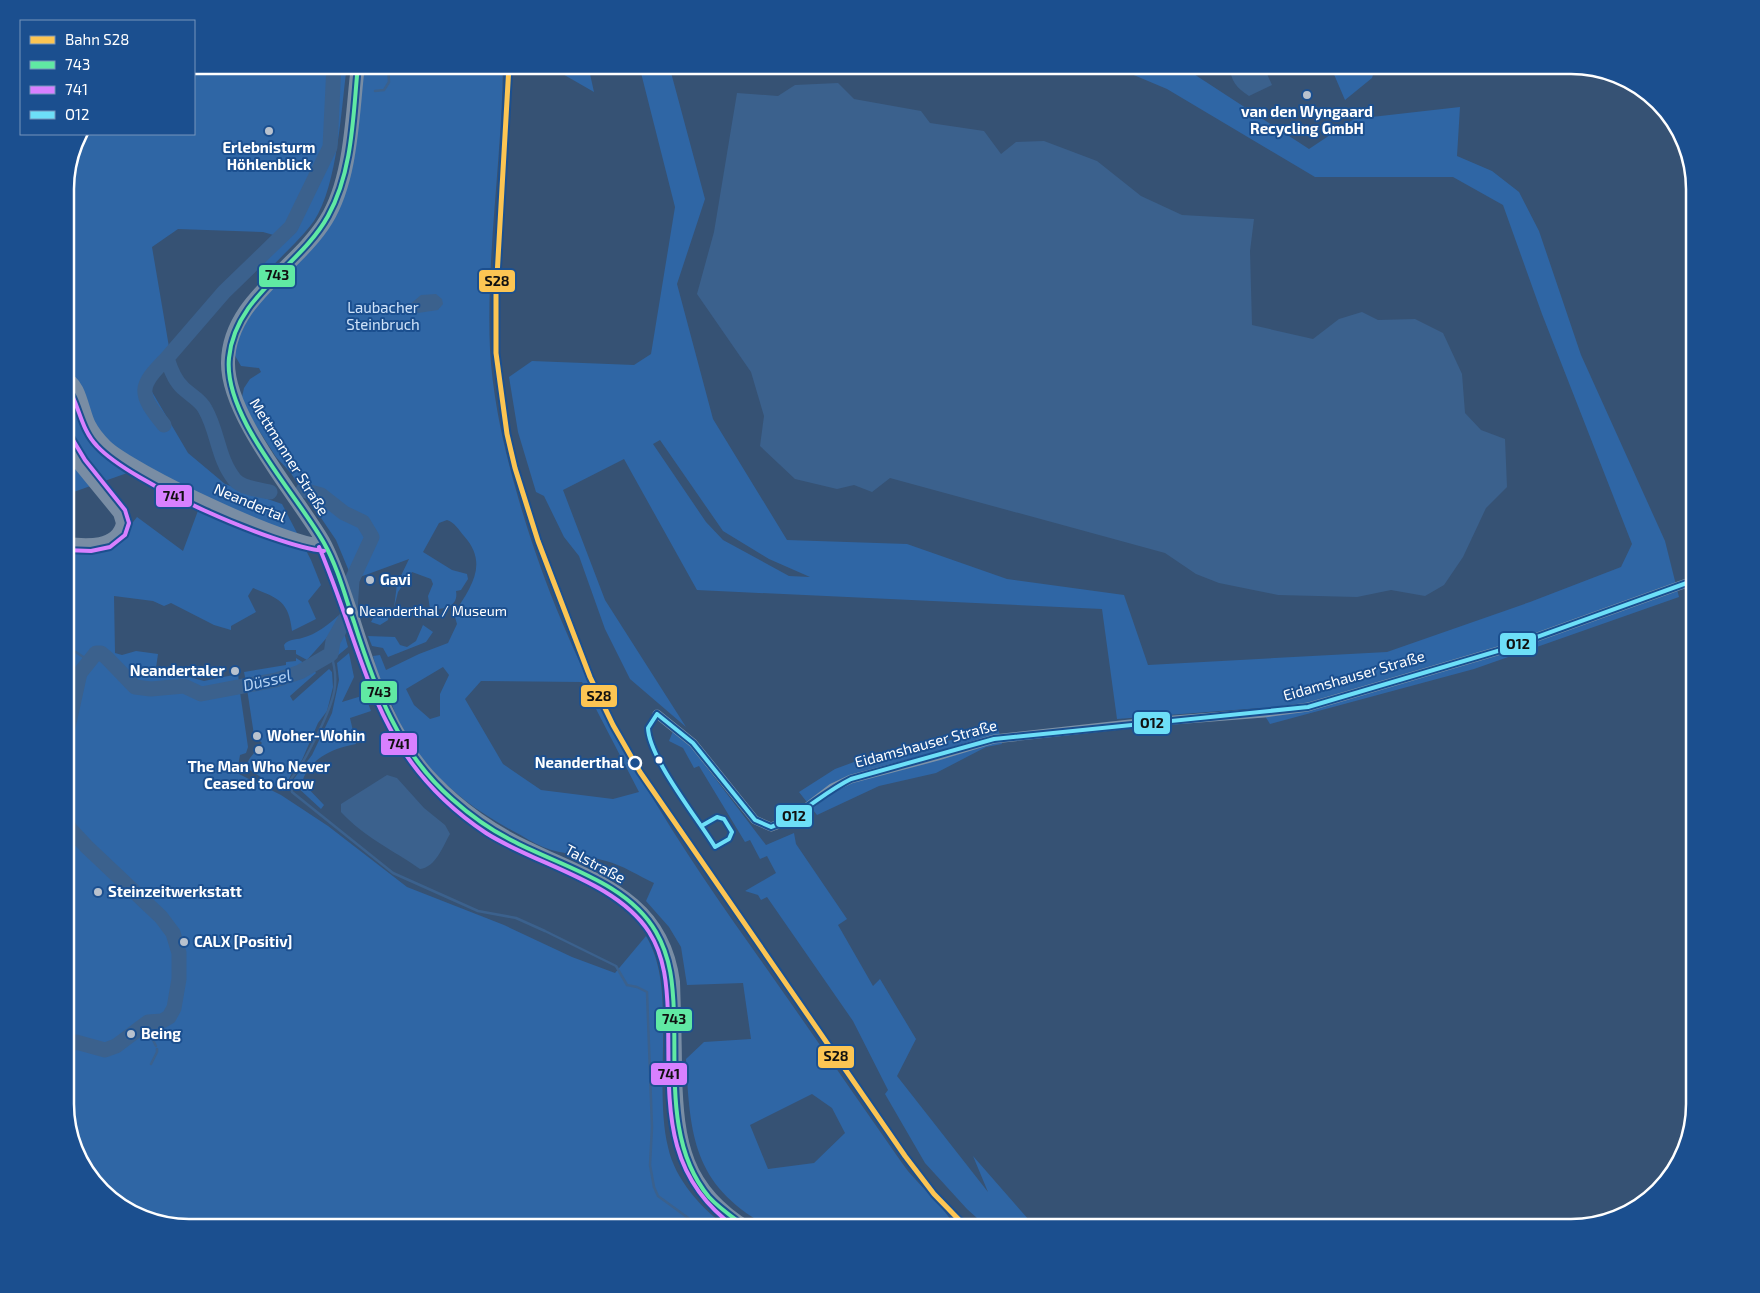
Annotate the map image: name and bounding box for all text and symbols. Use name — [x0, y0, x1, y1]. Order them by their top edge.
legend — [20, 20, 195, 135]
text: Bahn S28 — [65, 30, 129, 48]
text: 743 — [65, 55, 90, 73]
text: 741 — [65, 80, 88, 98]
marker: van den Wyngaard Recycling GmbH — [1301, 89, 1313, 101]
place label: van den Wyngaard Recycling GmbH — [1241, 102, 1373, 138]
text: O12 — [65, 105, 89, 123]
marker: Erlebnisturm Höhlenblick — [263, 125, 275, 137]
place label: Erlebnisturm Höhlenblick — [222, 138, 316, 173]
line badge: 743 — [258, 264, 296, 288]
text: 743 — [265, 266, 289, 283]
line badge: S28 — [478, 269, 516, 293]
text: S28 — [484, 272, 510, 289]
park label: Laubacher Steinbruch — [346, 298, 420, 333]
street label: Mettmanner Straße — [246, 394, 333, 518]
street label: Neandertal — [212, 479, 290, 526]
line badge: 741 — [155, 484, 193, 508]
text: 741 — [163, 487, 185, 504]
place label: Gavi — [380, 570, 411, 588]
marker: Gavi — [364, 574, 376, 586]
place label: Neanderthal / Museum — [359, 602, 507, 619]
marker: Neanderthal / Museum — [345, 606, 355, 616]
line badge: O12 — [1499, 632, 1537, 656]
text: O12 — [1506, 635, 1530, 652]
street label: Eidamshauser Straße — [1281, 646, 1427, 704]
place label: Neandertaler — [130, 661, 226, 679]
marker: Neandertaler — [229, 665, 241, 677]
water label: Düssel — [241, 665, 293, 694]
line badge: 743 — [360, 680, 398, 704]
text: 743 — [367, 683, 391, 700]
line badge: S28 — [580, 684, 618, 708]
text: S28 — [586, 687, 612, 704]
line badge: O12 — [1133, 711, 1171, 735]
text: O12 — [1140, 714, 1164, 731]
street label: Eidamshauser Straße — [853, 715, 999, 771]
place label: Woher-Wohin — [267, 726, 365, 744]
marker: Woher-Wohin — [251, 730, 263, 742]
line badge: 741 — [380, 732, 418, 756]
text: 741 — [388, 735, 410, 752]
marker: The Man Who Never Ceased to Grow — [253, 744, 265, 756]
place label: Neanderthal — [535, 753, 624, 771]
unlabelled marker — [654, 755, 664, 765]
marker: Neanderthal — [628, 756, 642, 770]
place label: The Man Who Never Ceased to Grow — [188, 757, 331, 792]
line badge: O12 — [775, 804, 813, 828]
text: O12 — [782, 807, 806, 824]
street label: Talstraße — [562, 840, 629, 887]
place label: Steinzeitwerkstatt — [108, 882, 242, 900]
marker: Steinzeitwerkstatt — [92, 886, 104, 898]
place label: CALX [Positiv] — [194, 932, 292, 950]
marker: CALX [Positiv] — [178, 936, 190, 948]
line badge: 743 — [655, 1008, 693, 1032]
text: 743 — [662, 1010, 686, 1027]
place label: Being — [141, 1024, 181, 1042]
marker: Being — [125, 1028, 137, 1040]
line badge: S28 — [817, 1045, 855, 1069]
text: S28 — [823, 1047, 849, 1064]
line badge: 741 — [650, 1062, 688, 1086]
text: 741 — [658, 1065, 680, 1082]

